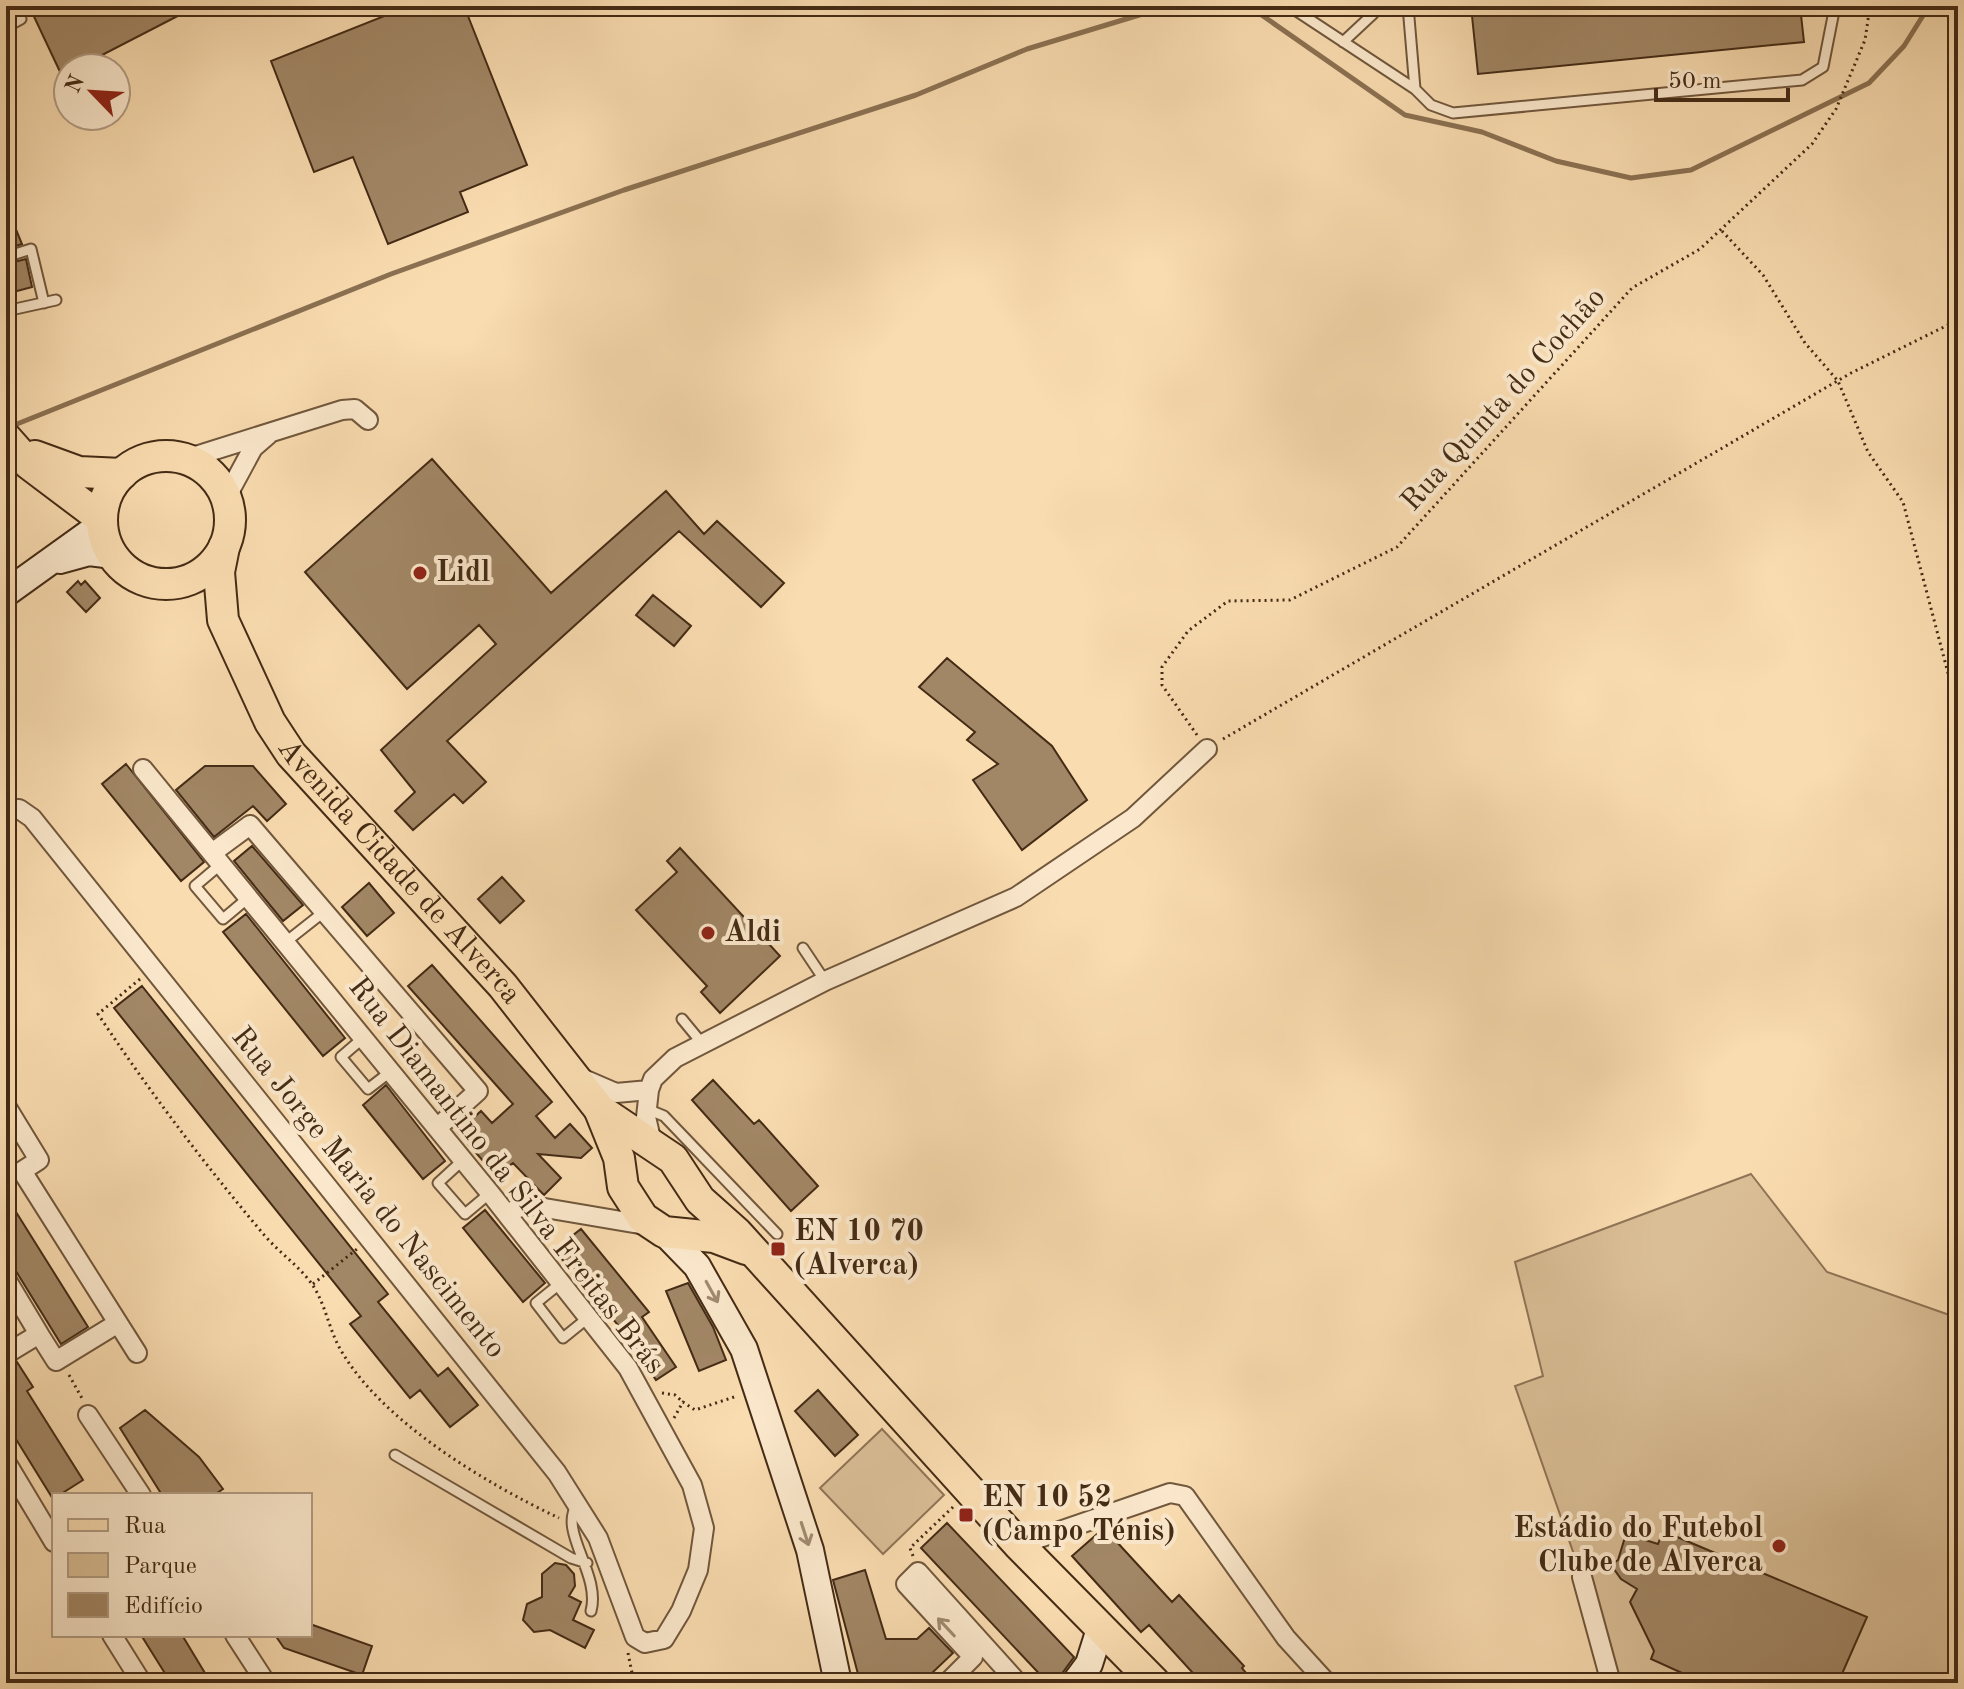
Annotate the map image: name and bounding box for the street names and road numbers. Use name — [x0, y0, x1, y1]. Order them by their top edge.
street label: Rua Quinta do Cochão — [1396, 283, 1612, 517]
street label: Avenida Cidade de Alverca — [271, 734, 526, 1010]
street label: Rua Diamantino da Silva Freitas Brás — [342, 972, 670, 1380]
street label: Rua Jorge Maria do Nascimento — [225, 1022, 511, 1364]

